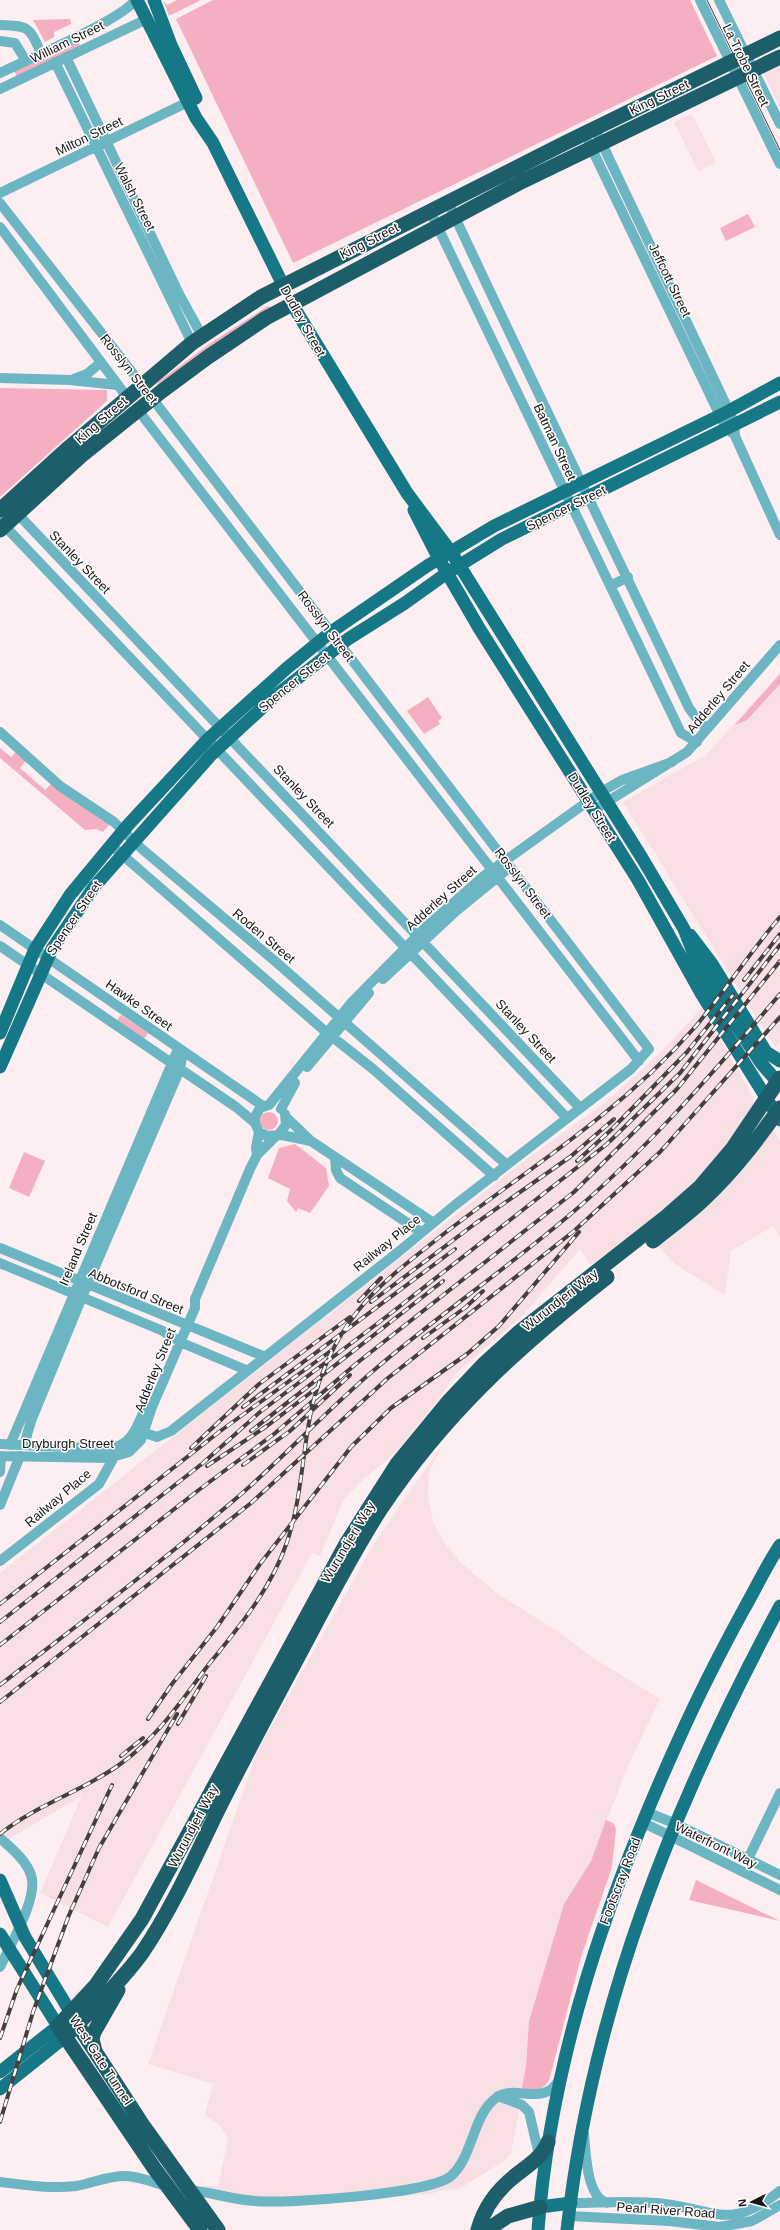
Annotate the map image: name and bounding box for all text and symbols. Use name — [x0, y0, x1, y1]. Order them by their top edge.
street label: William Street — [28, 18, 107, 66]
street label: La Trobe Street — [720, 21, 773, 109]
street label: King Street — [627, 76, 692, 118]
street label: Milton Street — [53, 113, 125, 159]
street label: Walsh Street — [112, 161, 159, 234]
street label: King Street — [337, 220, 401, 262]
street label: Jeffcott Street — [646, 241, 694, 320]
street label: Dudley Street — [277, 283, 329, 359]
street label: Rosslyn Street — [97, 331, 161, 407]
street label: King Street — [72, 393, 130, 447]
street label: Batman Street — [531, 401, 580, 483]
street label: Spencer Street — [524, 482, 609, 534]
street label: Stanley Street — [46, 527, 114, 597]
street label: Rosslyn Street — [295, 588, 358, 665]
street label: Spencer Street — [256, 649, 333, 715]
street label: Adderley Street — [683, 658, 753, 736]
street label: Stanley Street — [270, 761, 338, 831]
street label: Dudley Street — [565, 770, 619, 845]
street label: Rosslyn Street — [492, 845, 555, 922]
street label: Adderley Street — [403, 862, 480, 934]
street label: Spencer Street — [44, 878, 105, 958]
street label: Roden Street — [230, 906, 298, 967]
street label: Hawke Street — [103, 976, 176, 1034]
street label: Stanley Street — [493, 996, 560, 1066]
street label: Ireland Street — [56, 1210, 100, 1288]
street label: Railway Place — [351, 1211, 423, 1275]
street label: Abbotsford Street — [86, 1265, 186, 1317]
street label: Wurundjeri Way — [519, 1266, 601, 1334]
street label: Adderley Street — [131, 1325, 179, 1414]
street label: Dryburgh Street — [22, 1436, 114, 1451]
street label: Railway Place — [22, 1466, 94, 1530]
street label: Wurundjeri Way — [318, 1498, 378, 1585]
street label: Wurundjeri Way — [165, 1782, 221, 1870]
street label: Waterfront Way — [673, 1819, 760, 1872]
street label: Footscray Road — [597, 1835, 643, 1927]
street label: West Gate Tunnel — [66, 2012, 136, 2108]
north arrow — [732, 2182, 772, 2222]
text: N — [736, 2198, 748, 2208]
street label: Pearl River Road — [616, 2199, 716, 2221]

